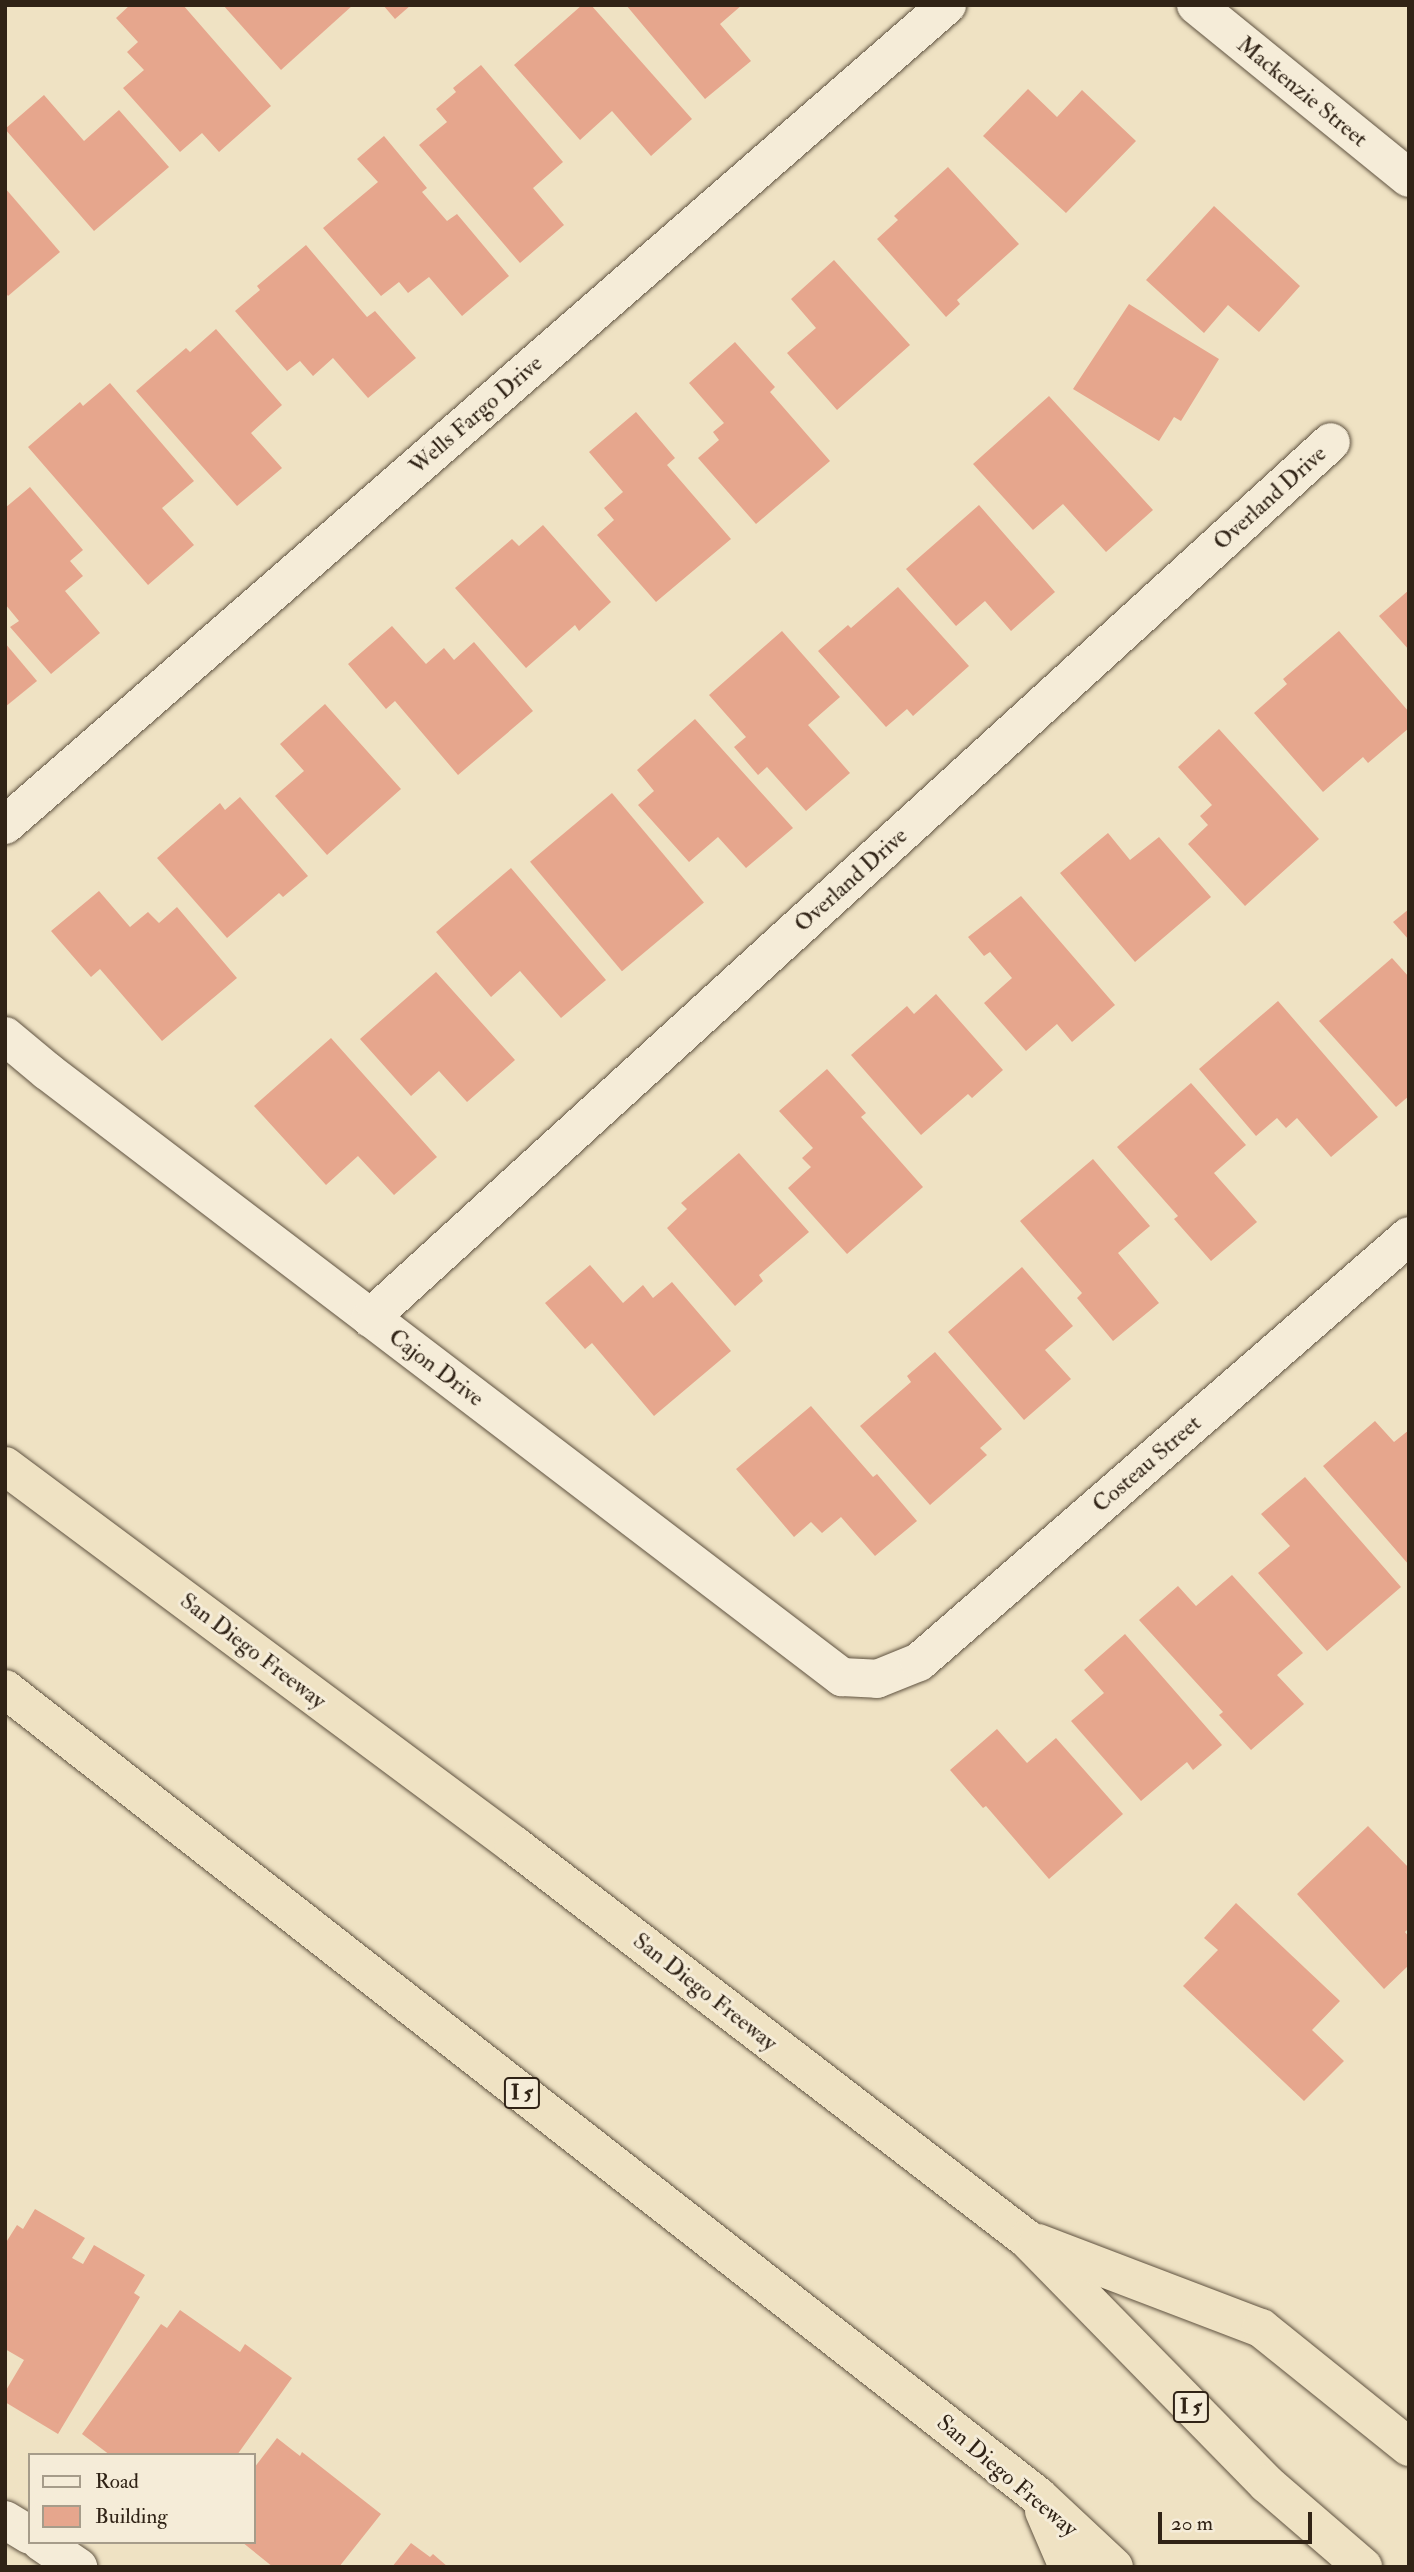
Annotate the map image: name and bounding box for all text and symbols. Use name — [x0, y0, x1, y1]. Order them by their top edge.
street label: Mackenzie Street — [1231, 31, 1373, 153]
street label: Wells Fargo Drive — [404, 350, 548, 480]
street label: Overland Drive — [1208, 440, 1332, 556]
street label: Overland Drive — [789, 822, 913, 938]
street label: Cajon Drive — [383, 1323, 489, 1413]
street label: Costeau Street — [1087, 1409, 1207, 1519]
street label: San Diego Freeway — [175, 1587, 331, 1715]
street label: San Diego Freeway — [627, 1927, 783, 2057]
road number: I 5 — [503, 2076, 541, 2110]
road number: I 5 — [1172, 2390, 1210, 2424]
street label: San Diego Freeway — [931, 2409, 1083, 2543]
legend — [28, 2453, 256, 2544]
text: Road — [95, 2468, 139, 2495]
scale bar — [1162, 2498, 1316, 2542]
text: Building — [95, 2503, 168, 2530]
text: 20 m — [1171, 2510, 1213, 2537]

